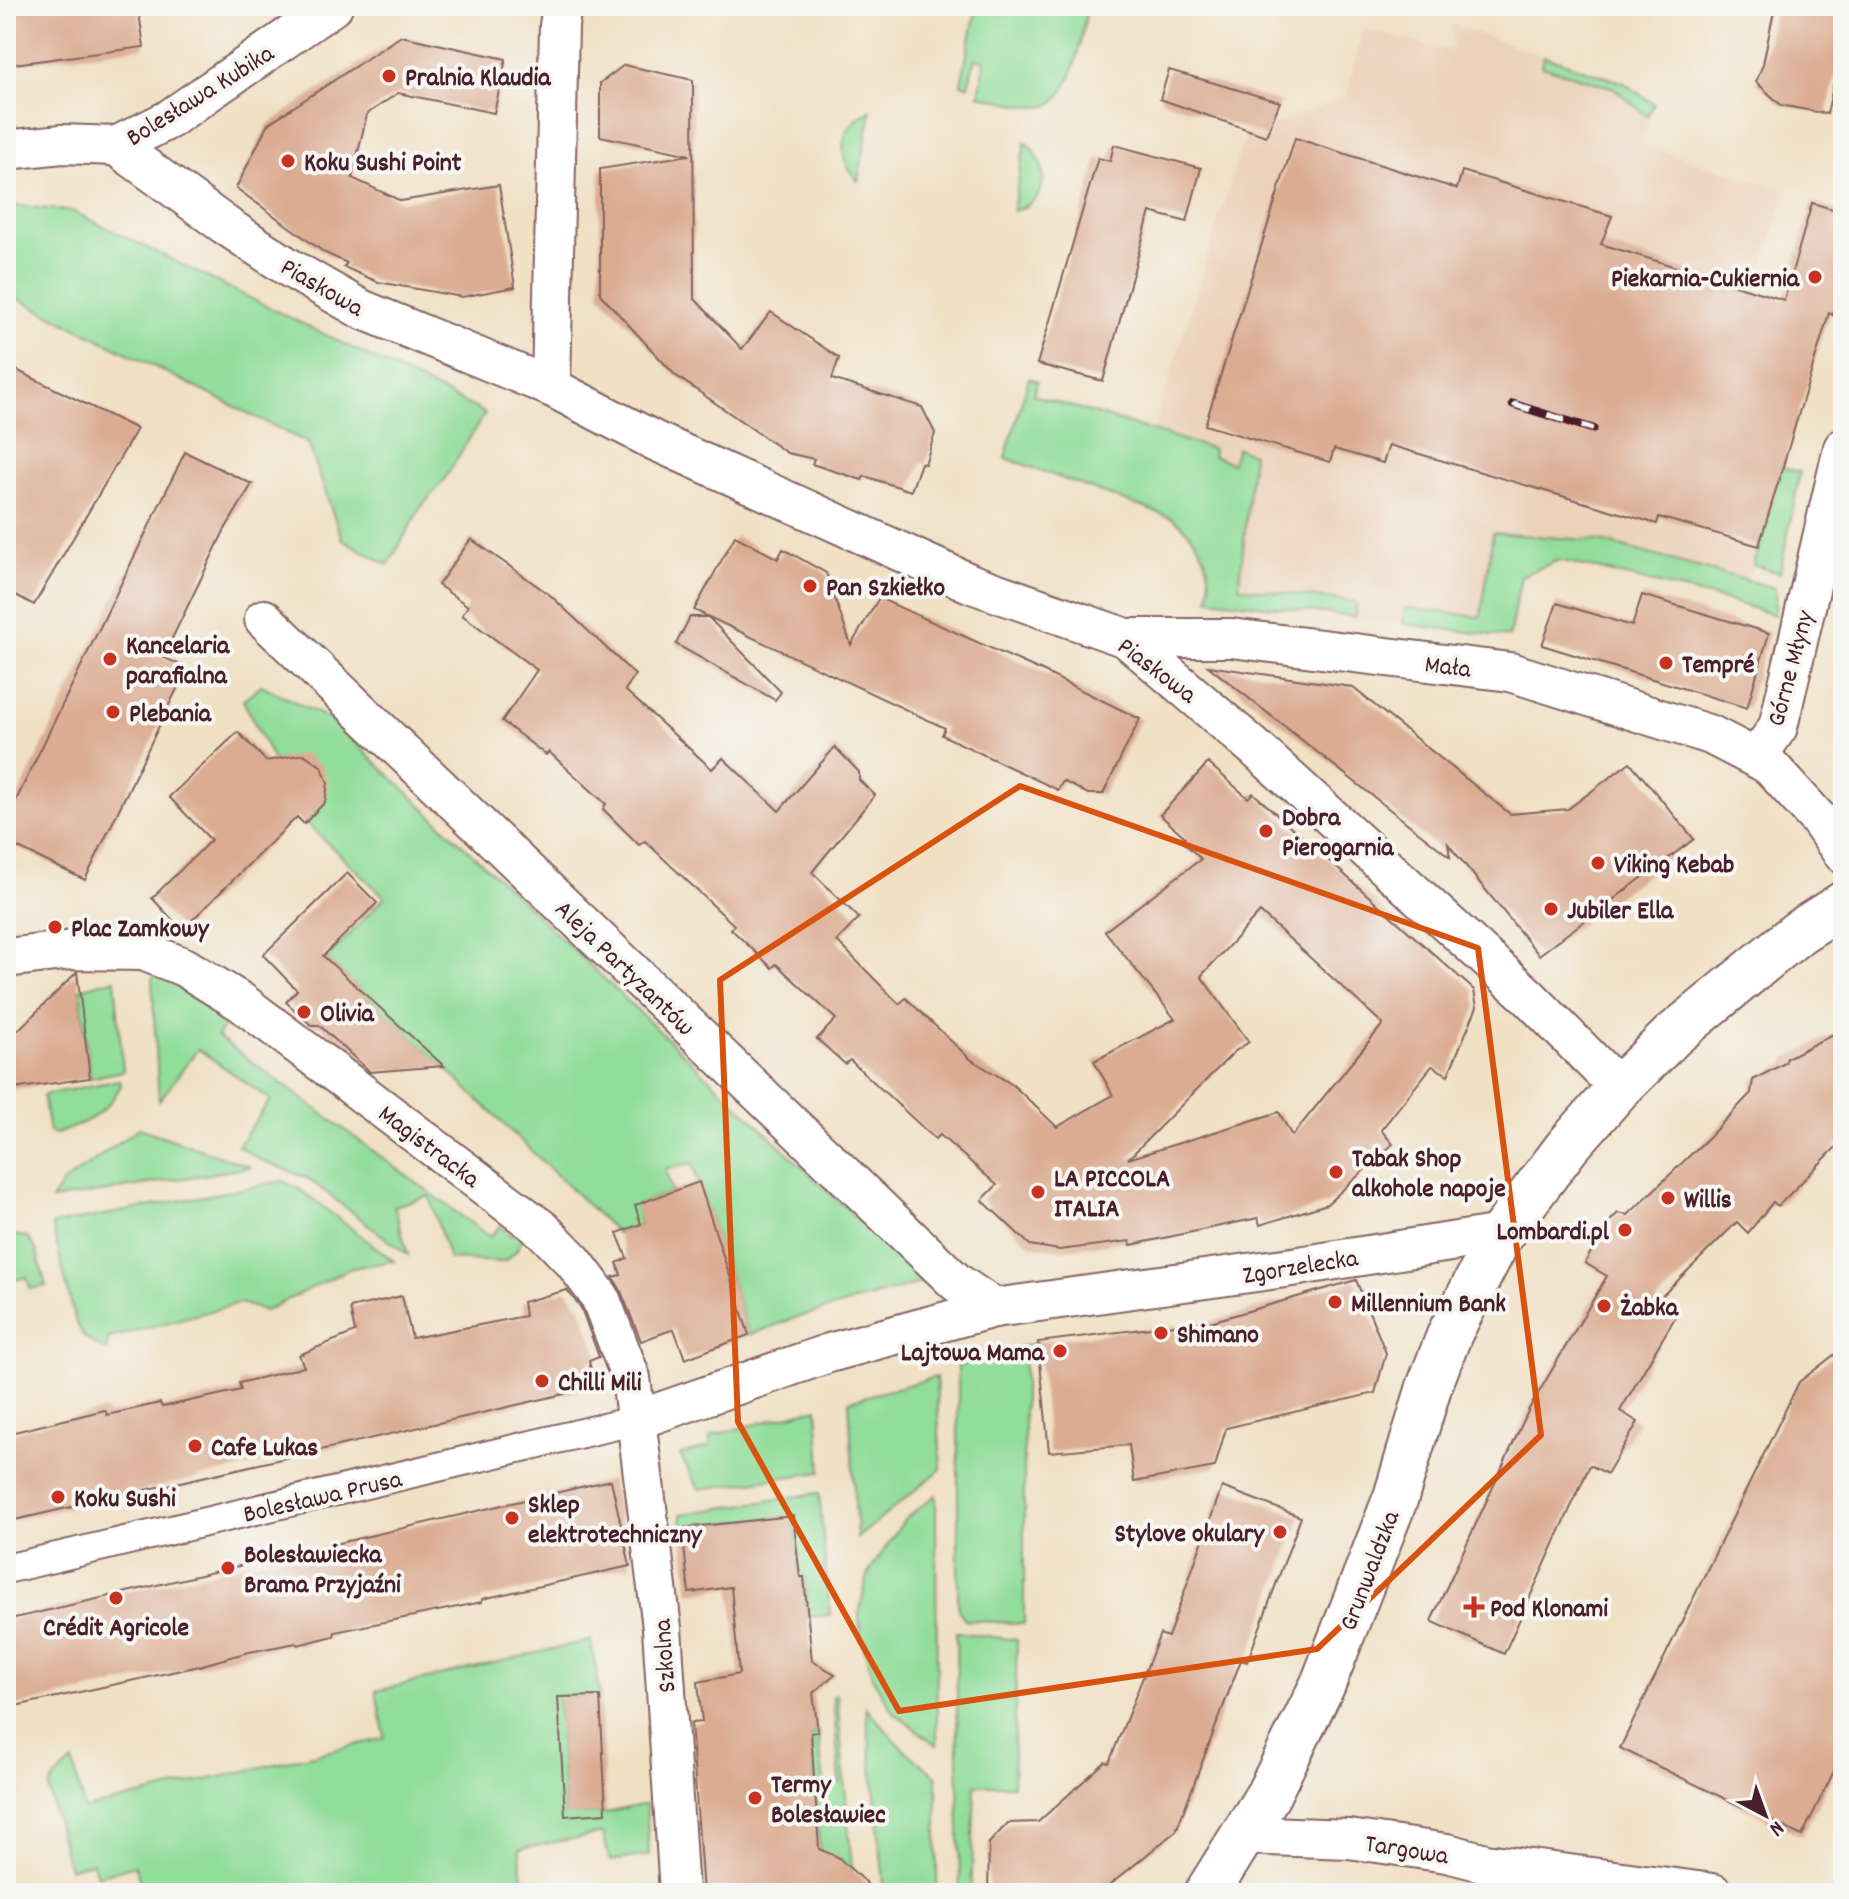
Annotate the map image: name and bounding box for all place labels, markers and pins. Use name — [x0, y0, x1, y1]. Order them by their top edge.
place label: Pralnia Klaudia — [405, 61, 551, 98]
marker: Pralnia Klaudia — [380, 67, 398, 85]
place label: Koku Sushi Point — [304, 146, 462, 183]
marker: Koku Sushi Point — [279, 152, 297, 170]
place label: Piekarnia-Cukiernia — [1611, 262, 1800, 299]
marker: Piekarnia-Cukiernia — [1806, 268, 1824, 286]
place label: Pan Szkiełko — [826, 571, 945, 608]
marker: Pan Szkiełko — [801, 577, 819, 595]
place label: Kancelaria parafialna — [126, 629, 230, 696]
place label: Tempré — [1682, 648, 1755, 685]
marker: Kancelaria parafialna — [101, 650, 119, 668]
marker: Tempré — [1657, 654, 1675, 672]
place label: Plebania — [129, 697, 212, 734]
marker: Plebania — [104, 703, 122, 721]
place label: Dobra Pierogarnia — [1282, 801, 1394, 868]
marker: Dobra Pierogarnia — [1257, 822, 1275, 840]
place label: Viking Kebab — [1614, 848, 1734, 885]
marker: Viking Kebab — [1589, 854, 1607, 872]
place label: Jubiler Ella — [1567, 894, 1674, 931]
marker: Jubiler Ella — [1542, 900, 1560, 918]
place label: Plac Zamkowy — [71, 912, 210, 949]
marker: Plac Zamkowy — [46, 918, 64, 936]
place label: Olivia — [320, 997, 374, 1034]
marker: Olivia — [295, 1003, 313, 1021]
place label: Tabak Shop alkohole napoje — [1352, 1142, 1506, 1209]
place label: LA PICCOLA ITALIA — [1054, 1162, 1170, 1229]
marker: Tabak Shop alkohole napoje — [1327, 1163, 1345, 1181]
marker: LA PICCOLA ITALIA — [1029, 1183, 1047, 1201]
place label: Willis — [1684, 1183, 1732, 1220]
marker: Willis — [1659, 1189, 1677, 1207]
place label: Lombardi.pl — [1496, 1215, 1610, 1252]
marker: Lombardi.pl — [1616, 1221, 1634, 1239]
place label: Millennium Bank — [1351, 1287, 1506, 1324]
place label: Żabka — [1620, 1291, 1679, 1328]
marker: Millennium Bank — [1326, 1293, 1344, 1311]
marker: Żabka — [1595, 1297, 1613, 1315]
place label: Shimano — [1177, 1318, 1259, 1355]
marker: Shimano — [1152, 1324, 1170, 1342]
place label: Lajtowa Mama — [901, 1336, 1045, 1373]
marker: Lajtowa Mama — [1051, 1342, 1069, 1360]
place label: Chilli Mili — [558, 1366, 642, 1403]
marker: Chilli Mili — [533, 1372, 551, 1390]
place label: Cafe Lukas — [211, 1431, 318, 1468]
marker: Cafe Lukas — [186, 1437, 204, 1455]
place label: Koku Sushi — [74, 1482, 176, 1519]
marker: Koku Sushi — [49, 1488, 67, 1506]
place label: Sklep elektrotechniczny — [528, 1488, 703, 1555]
marker: Sklep elektrotechniczny — [503, 1509, 521, 1527]
place label: Stylove okulary — [1114, 1517, 1265, 1554]
marker: Stylove okulary — [1271, 1523, 1289, 1541]
place label: Bolesławiecka Brama Przyjaźni — [244, 1538, 401, 1605]
marker: Bolesławiecka Brama Przyjaźni — [219, 1559, 237, 1577]
marker: Crédit Agricole — [107, 1589, 125, 1607]
place label: Pod Klonami — [1490, 1592, 1608, 1629]
marker: Pod Klonami — [1465, 1598, 1483, 1616]
place label: Crédit Agricole — [43, 1611, 189, 1648]
place label: Termy Bolesławiec — [771, 1768, 886, 1835]
marker: Termy Bolesławiec — [746, 1789, 764, 1807]

